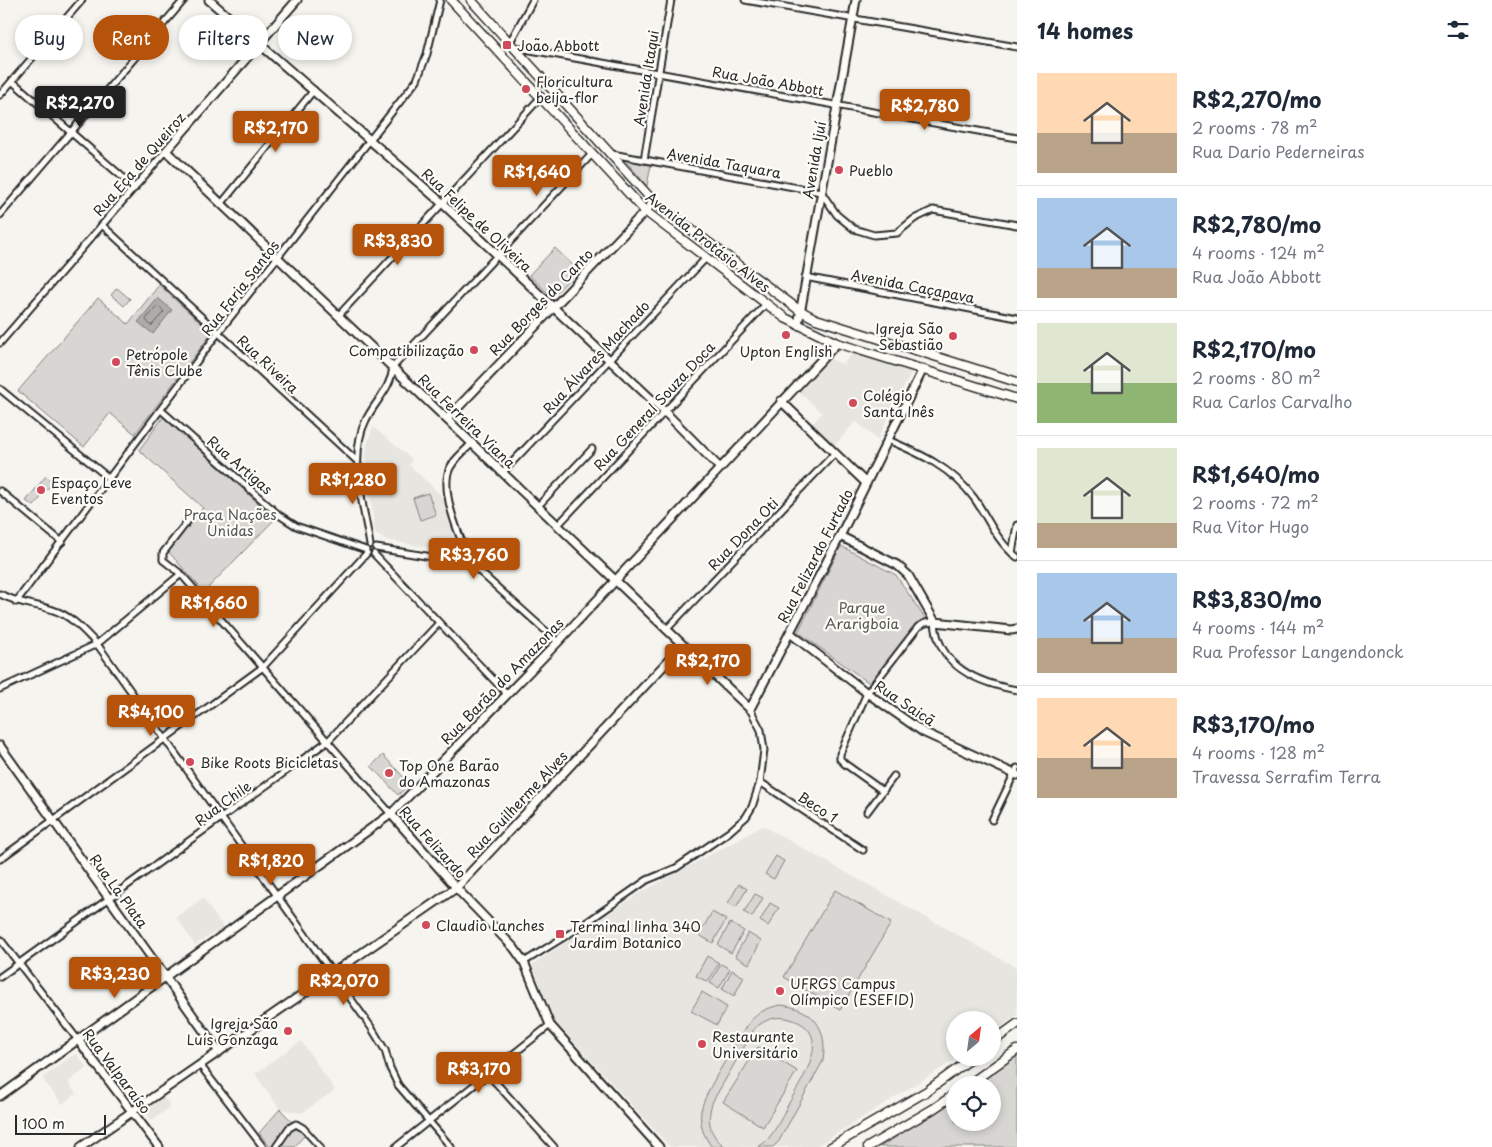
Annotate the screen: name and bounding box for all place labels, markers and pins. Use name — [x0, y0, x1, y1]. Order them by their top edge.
place label: João Abbott — [517, 35, 600, 56]
marker: João Abbott — [501, 39, 513, 51]
place label: Floricultura beija-flor — [536, 71, 613, 108]
marker: Floricultura beija-flor — [520, 83, 532, 95]
pin: R$2,270 — [34, 86, 126, 128]
pin: R$2,780 — [879, 88, 971, 131]
pin: R$2,170 — [230, 110, 322, 153]
pin: R$1,640 — [491, 154, 583, 197]
place label: Pueblo — [849, 160, 893, 181]
marker: Pueblo — [833, 164, 845, 176]
pin: R$3,830 — [352, 224, 444, 266]
place label: Igreja São Sebastião — [875, 318, 943, 355]
marker: Upton English — [780, 329, 792, 341]
marker: Igreja São Sebastião — [947, 330, 959, 342]
place label: Compatibilização — [349, 340, 464, 361]
place label: Upton English — [740, 341, 832, 362]
place label: Petrópole Tênis Clube — [126, 344, 203, 381]
marker: Compatibilização — [468, 344, 480, 356]
marker: Petrópole Tênis Clube — [110, 356, 122, 368]
place label: Colégio Santa Inês — [863, 385, 934, 422]
marker: Colégio Santa Inês — [847, 397, 859, 409]
pin: R$1,280 — [307, 462, 399, 505]
place label: Espaço Leve Eventos — [51, 472, 132, 509]
marker: Espaço Leve Eventos — [35, 484, 47, 496]
pin: R$3,760 — [428, 538, 520, 580]
pin: R$1,660 — [168, 586, 260, 628]
pin: R$2,170 — [662, 644, 754, 686]
pin: R$4,100 — [105, 694, 197, 737]
place label: Bike Roots Bicicletas — [200, 752, 338, 773]
place label: Top One Barão do Amazonas — [399, 755, 499, 792]
marker: Bike Roots Bicicletas — [184, 756, 196, 768]
marker: Top One Barão do Amazonas — [383, 767, 395, 779]
pin: R$1,820 — [225, 844, 317, 886]
place label: Claudio Lanches — [436, 915, 544, 936]
place label: Terminal linha 340 Jardim Botanico — [570, 916, 701, 953]
marker: Claudio Lanches — [420, 919, 432, 931]
marker: Terminal linha 340 Jardim Botanico — [554, 928, 566, 940]
pin: R$3,230 — [69, 956, 161, 999]
pin: R$2,070 — [298, 964, 390, 1006]
place label: UFRGS Campus Olímpico (ESEFID) — [790, 973, 914, 1010]
marker: UFRGS Campus Olímpico (ESEFID) — [774, 985, 786, 997]
place label: Igreja São Luís Gonzaga — [187, 1013, 278, 1050]
marker: Igreja São Luís Gonzaga — [282, 1025, 294, 1037]
place label: Restaurante Universitário — [712, 1026, 798, 1063]
marker: Restaurante Universitário — [696, 1038, 708, 1050]
pin: R$3,170 — [433, 1052, 525, 1094]

